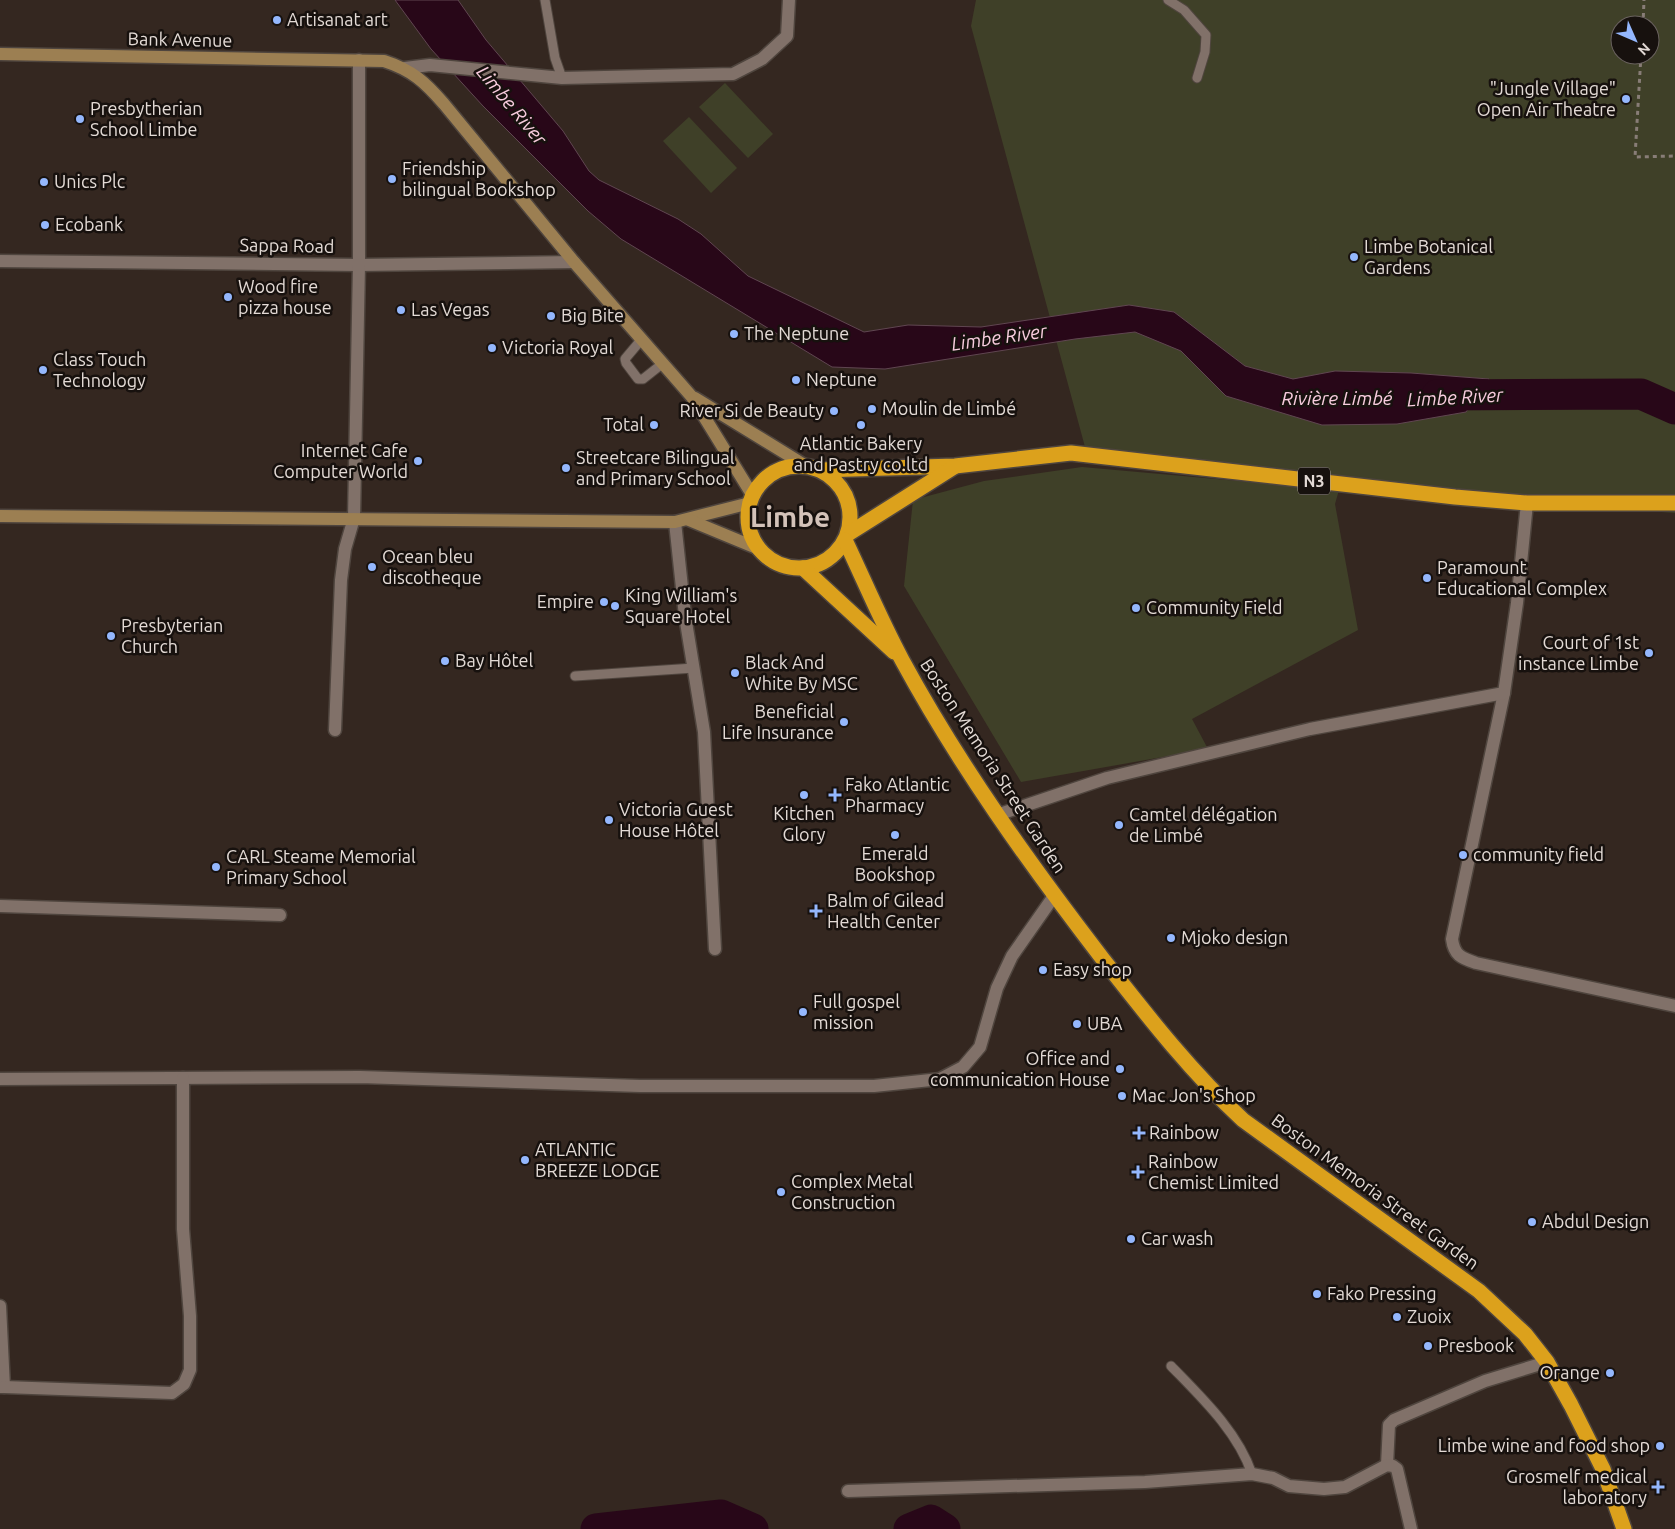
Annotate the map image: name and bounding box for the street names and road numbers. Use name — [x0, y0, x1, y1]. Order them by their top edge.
street label: Bank Avenue — [127, 28, 233, 50]
street label: Sappa Road — [240, 234, 335, 256]
road number: N3 — [1298, 468, 1330, 494]
street label: Boston Memoria Street Garden — [917, 655, 1071, 876]
street label: Boston Memoria Street Garden — [1268, 1109, 1483, 1273]

